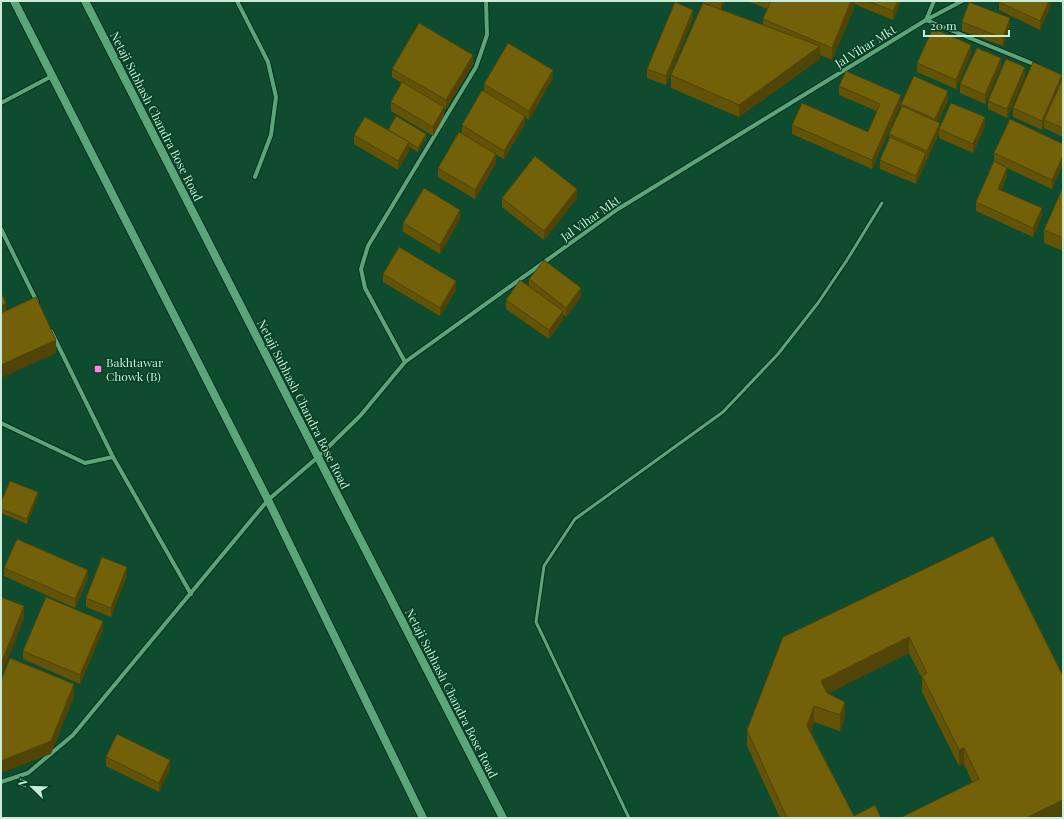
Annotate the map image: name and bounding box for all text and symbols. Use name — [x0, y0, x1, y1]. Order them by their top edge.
scale bar — [924, 12, 1009, 38]
text: 20 m — [930, 17, 957, 33]
street label: Jal Vihar Mkt — [831, 21, 899, 72]
street label: Netaji Subhash Chandra Bose Road — [107, 29, 207, 203]
street label: Jal Vihar Mkt — [556, 191, 623, 245]
street label: Netaji Subhash Chandra Bose Road — [254, 317, 354, 491]
place label: Bakhtawar Chowk (B) — [106, 354, 164, 384]
marker: Bakhtawar Chowk (B) — [93, 364, 103, 374]
street label: Netaji Subhash Chandra Bose Road — [402, 606, 502, 780]
north arrow — [12, 767, 52, 807]
text: N — [14, 776, 31, 789]

